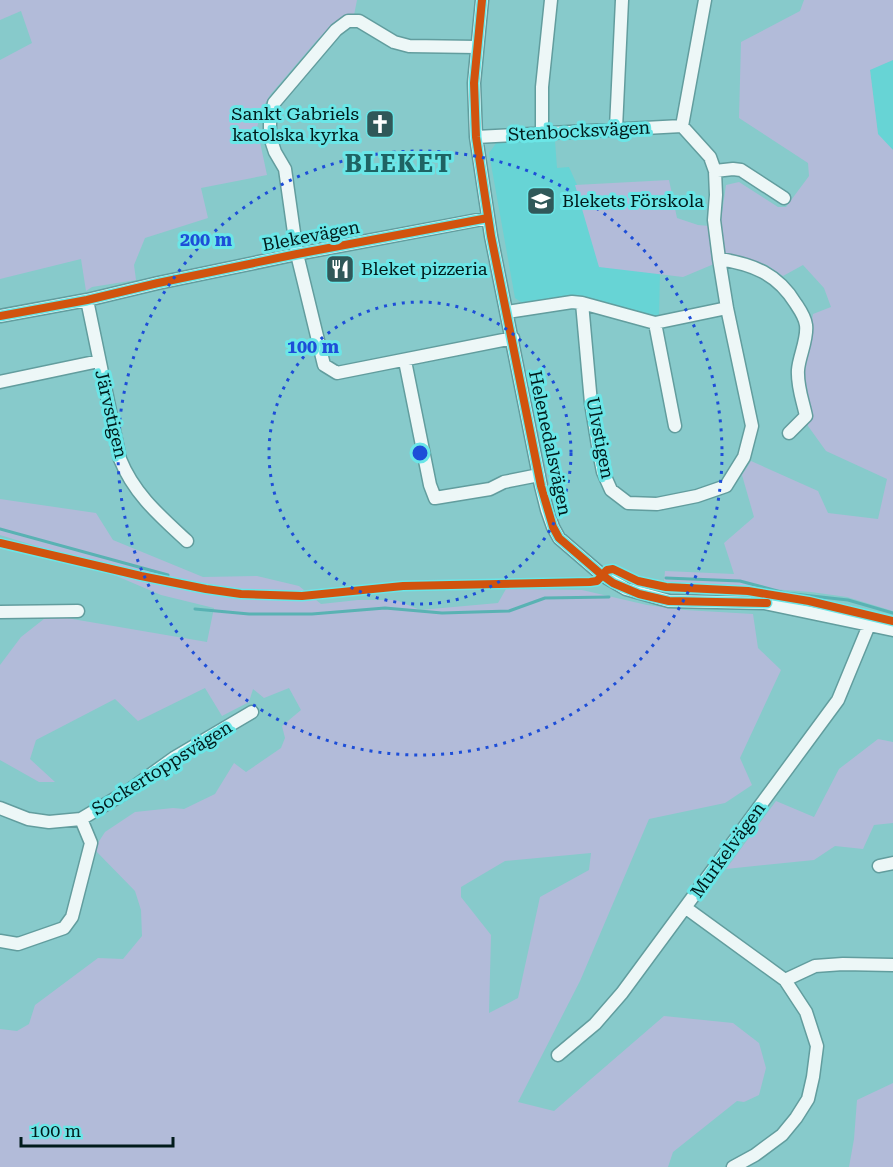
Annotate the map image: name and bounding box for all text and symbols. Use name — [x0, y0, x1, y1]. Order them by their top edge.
place label: Sankt Gabriels katolska kyrka — [231, 103, 359, 145]
church icon: Sankt Gabriels katolska kyrka — [364, 108, 396, 140]
street label: Stenbocksvägen — [507, 116, 651, 145]
district label: BLEKET — [345, 150, 453, 178]
school or university icon: Blekets Förskola — [525, 185, 557, 217]
place label: Blekets Förskola — [562, 190, 704, 211]
street label: Blekevägen — [260, 216, 362, 255]
text: 200 m — [180, 229, 233, 250]
restaurant icon: Bleket pizzeria — [324, 253, 356, 285]
place label: Bleket pizzeria — [361, 258, 488, 279]
text: 100 m — [287, 336, 340, 357]
street label: Järvstigen — [91, 368, 132, 460]
street label: Helenedalsvägen — [525, 368, 576, 518]
street label: Ulvstigen — [582, 395, 619, 481]
centre of rings — [410, 443, 430, 463]
street label: Sockertoppsvägen — [88, 716, 236, 819]
street label: Murkelvägen — [686, 798, 770, 902]
scale bar — [21, 1110, 172, 1148]
text: 100 m — [30, 1120, 81, 1141]

